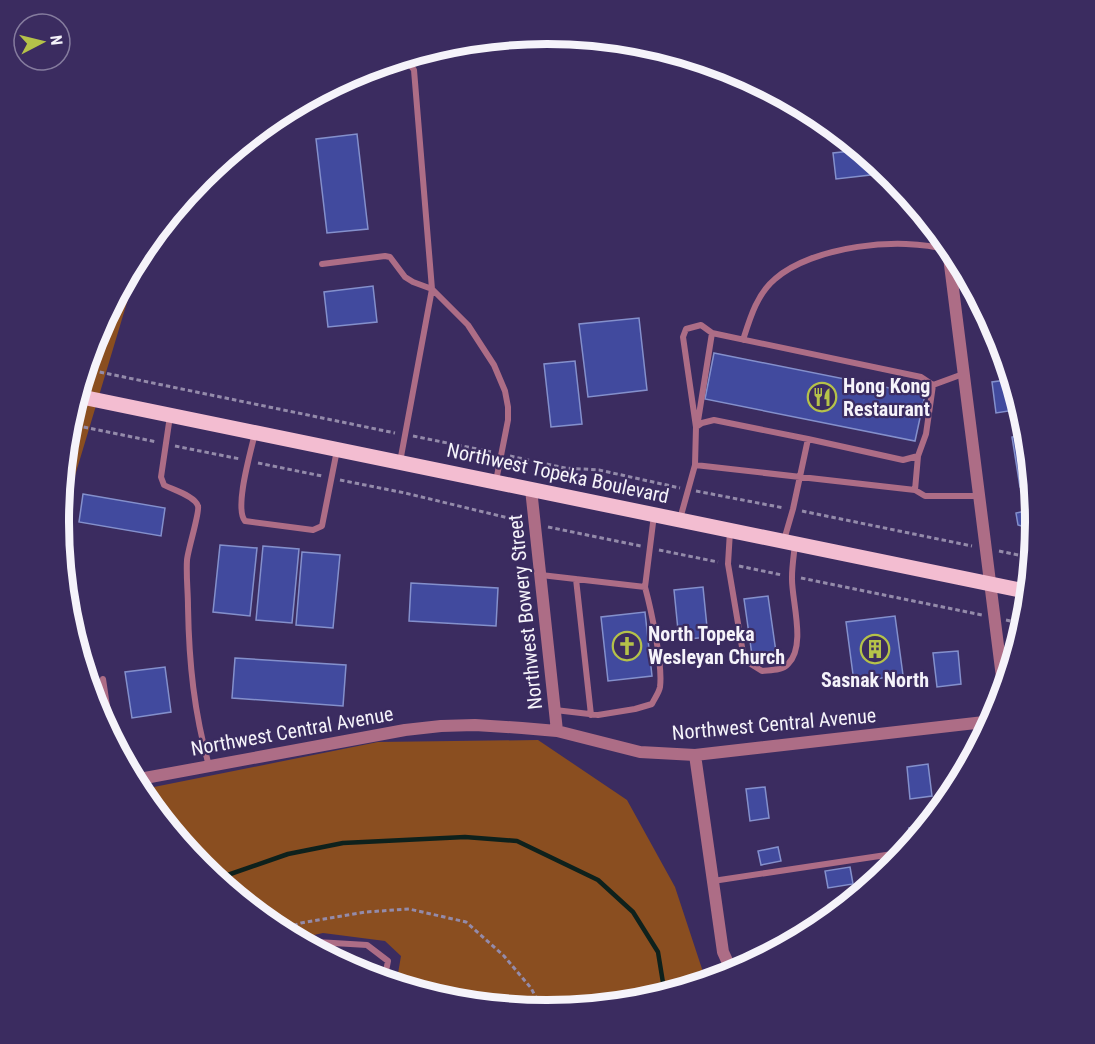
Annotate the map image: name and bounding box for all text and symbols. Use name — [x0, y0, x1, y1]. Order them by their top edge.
north arrow — [12, 12, 72, 72]
text: N — [46, 34, 66, 46]
place label: Hong Kong Restaurant — [843, 374, 930, 421]
restaurant icon: Hong Kong Restaurant — [806, 381, 838, 413]
street label: Northwest Topeka Boulevard — [445, 438, 671, 508]
street label: Northwest Bowery Street — [503, 513, 547, 711]
place label: North Topeka Wesleyan Church — [648, 622, 785, 669]
church icon: North Topeka Wesleyan Church — [611, 630, 643, 662]
building icon: Sasnak North — [859, 633, 891, 665]
place label: Sasnak North — [821, 668, 929, 692]
street label: Northwest Central Avenue — [189, 701, 395, 761]
street label: Northwest Central Avenue — [671, 703, 877, 745]

